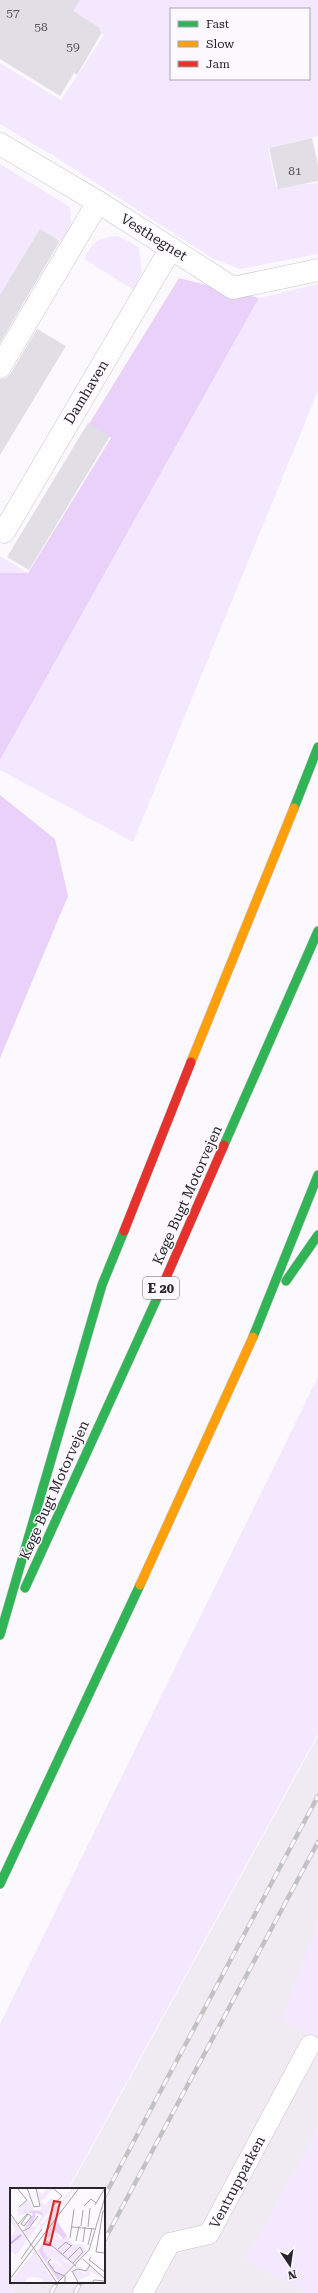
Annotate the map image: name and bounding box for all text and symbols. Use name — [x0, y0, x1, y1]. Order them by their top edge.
house number: 57 — [6, 6, 20, 20]
legend — [170, 8, 310, 80]
text: Fast — [206, 17, 230, 31]
house number: 58 — [34, 20, 48, 34]
text: Slow — [206, 37, 234, 51]
house number: 59 — [66, 40, 80, 54]
text: Jam — [206, 57, 230, 71]
house number: 81 — [288, 164, 302, 178]
street label: Vesthegnet — [118, 210, 190, 264]
street label: Damhaven — [61, 357, 111, 427]
street label: Køge Bugt Motorvejen — [149, 1123, 225, 1267]
road number: E 20 — [143, 1277, 179, 1299]
street label: Køge Bugt Motorvejen — [16, 1418, 92, 1562]
street label: Ventrupparken — [206, 2133, 268, 2231]
inset map — [10, 2188, 105, 2283]
north arrow — [270, 2245, 310, 2285]
text: N — [286, 2267, 298, 2282]

